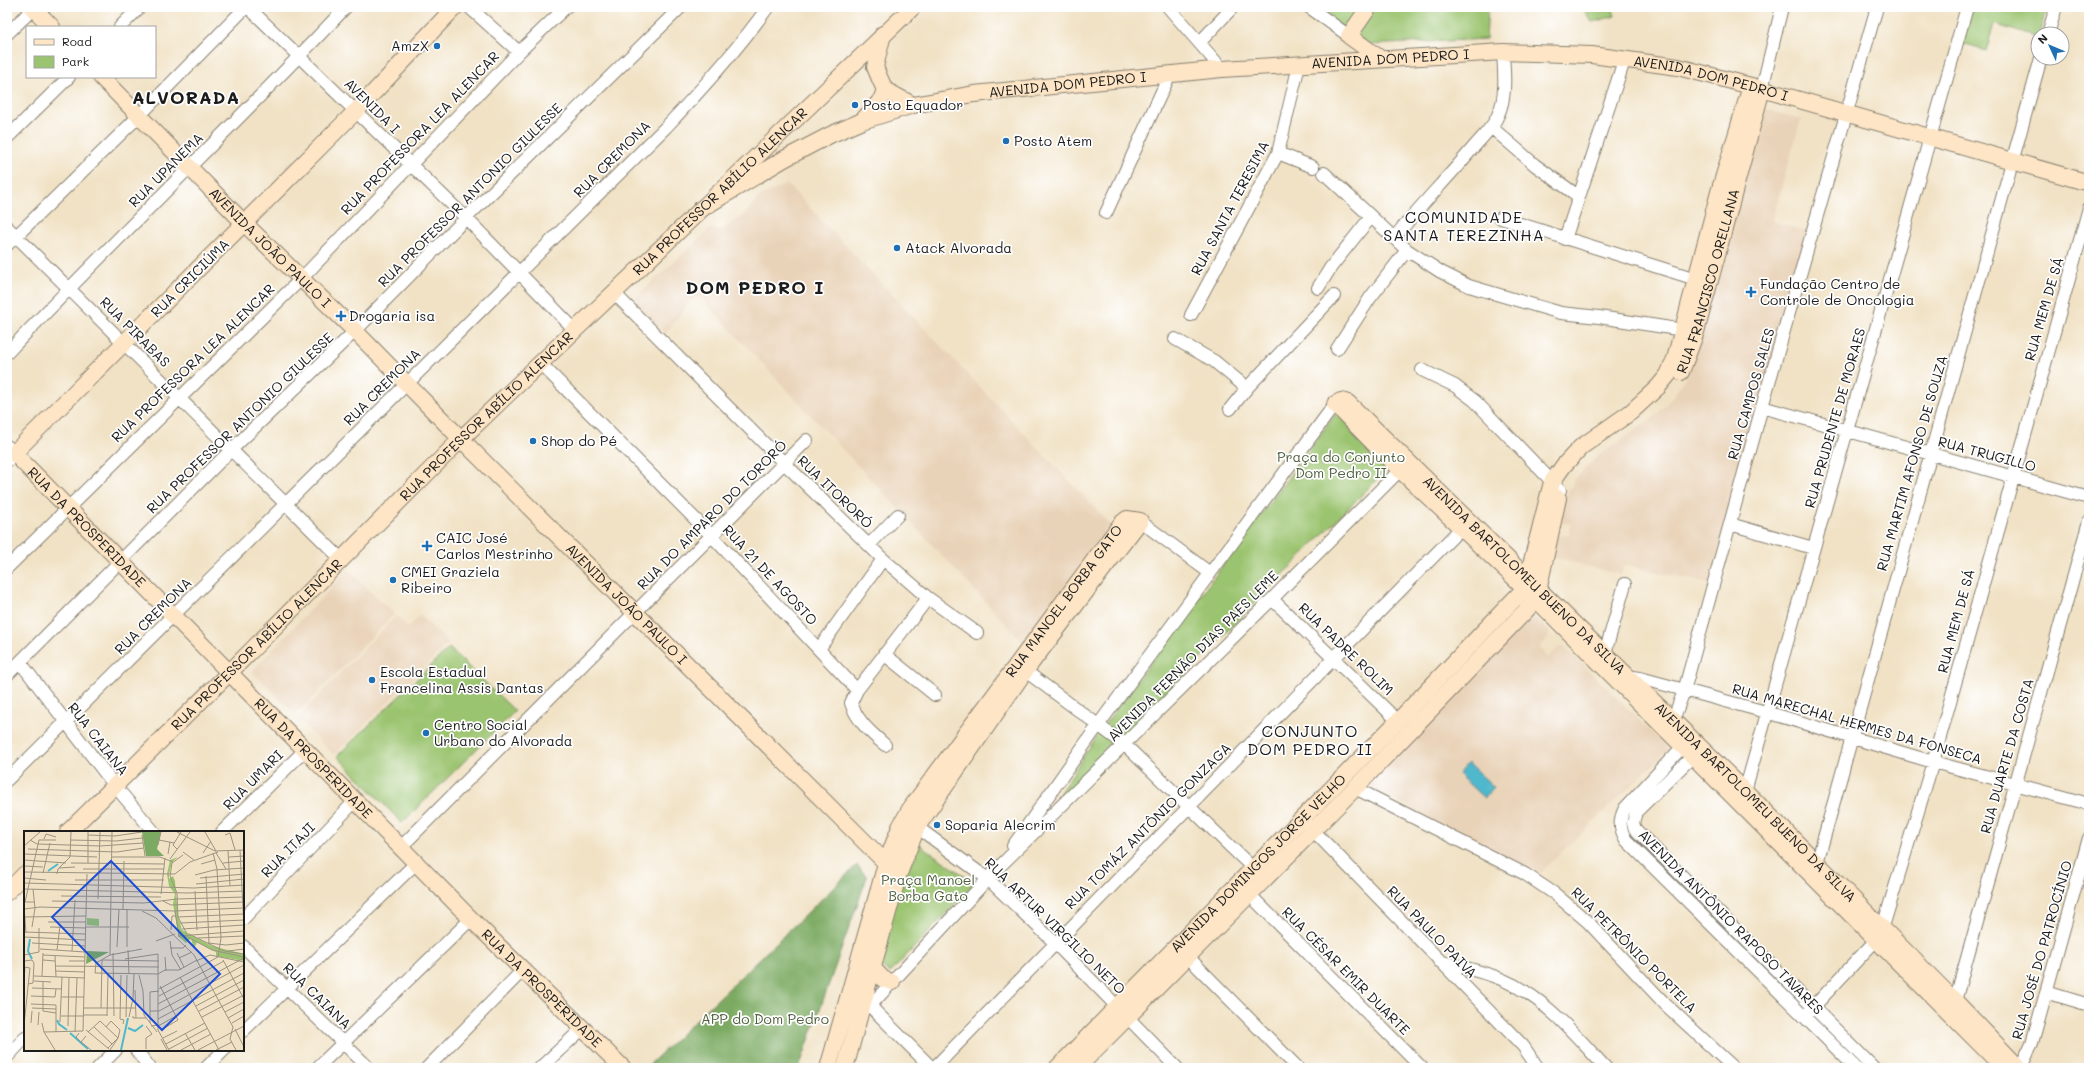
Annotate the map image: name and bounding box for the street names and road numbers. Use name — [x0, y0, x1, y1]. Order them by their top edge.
street label: AVENIDA DOM PEDRO I — [1311, 44, 1470, 73]
street label: RUA PROFESSORA LEA ALENCAR — [336, 47, 503, 219]
street label: AVENIDA DOM PEDRO I — [1632, 51, 1790, 105]
street label: AVENIDA DOM PEDRO I — [988, 67, 1147, 101]
street label: AVENIDA I — [341, 74, 404, 137]
street label: RUA PROFESSOR ANTONIO GIULESSE — [373, 98, 566, 291]
street label: RUA PROFESSOR ABÍLIO ALENCAR — [628, 103, 811, 279]
street label: RUA CREMONA — [569, 116, 654, 201]
street label: RUA UPANEMA — [124, 128, 207, 211]
street label: RUA SANTA TERESIMA — [1186, 137, 1273, 278]
street label: AVENIDA JOÃO PAULO I — [205, 183, 335, 311]
street label: RUA FRANCISCO ORELLANA — [1671, 186, 1743, 376]
street label: RUA CRICIÚMA — [146, 234, 233, 321]
street label: RUA MEM DE SÁ — [2020, 255, 2067, 363]
street label: RUA PROFESSORA LEA ALENCAR — [107, 279, 279, 446]
street label: RUA PIRABAS — [96, 292, 175, 371]
street label: RUA PRUDENTE DE MORAES — [1800, 325, 1869, 510]
street label: RUA CAMPOS SALES — [1723, 326, 1778, 462]
street label: RUA PROFESSOR ABÍLIO ALENCAR — [395, 327, 577, 505]
street label: RUA PROFESSOR ANTONIO GIULESSE — [142, 328, 337, 517]
street label: RUA CREMONA — [339, 344, 424, 429]
street label: RUA MARTIM AFONSO DE SOUZA — [1872, 353, 1951, 573]
street label: RUA TRUGILLO — [1936, 431, 2038, 476]
street label: RUA DO AMPARO DO TORORÓ — [633, 436, 791, 594]
street label: RUA ITORORÓ — [794, 451, 877, 532]
street label: RUA DA PROSPERIDADE — [24, 462, 150, 591]
street label: AVENIDA BARTOLOMEU BUENO DA SILVA — [1419, 471, 1630, 678]
street label: RUA 21 DE AGOSTO — [719, 520, 822, 629]
street label: RUA MANOEL BORBA GATO — [1001, 521, 1126, 681]
street label: AVENIDA JOÃO PAULO I — [562, 539, 691, 668]
street label: RUA PROFESSOR ABÍLIO ALENCAR — [167, 554, 346, 734]
street label: AVENIDA FERNÃO DIAS PAES LEME — [1103, 566, 1282, 745]
street label: RUA MEM DE SÁ — [1932, 567, 1979, 675]
street label: RUA CREMONA — [110, 573, 195, 658]
street label: RUA PADRE ROLIM — [1295, 598, 1398, 699]
street label: RUA DUARTE DA COSTA — [1975, 676, 2038, 836]
street label: RUA MARECHAL HERMES DA FONSECA — [1730, 679, 1984, 768]
street label: RUA DA PROSPERIDADE — [251, 694, 377, 822]
street label: RUA CAIANA — [64, 698, 133, 779]
street label: AVENIDA BARTOLOMEU BUENO DA SILVA — [1651, 698, 1861, 906]
street label: RUA TOMÁZ ANTÔNIO GONZAGA — [1060, 738, 1235, 913]
street label: RUA UMARI — [218, 745, 287, 814]
street label: AVENIDA DOMINGOS JORGE VELHO — [1166, 770, 1350, 956]
street label: RUA ITAJI — [257, 818, 319, 881]
street label: AVENIDA ANTÔNIO RAPOSO TAVARES — [1635, 825, 1828, 1018]
street label: RUA ARTUR VIRGILIO NETO — [981, 853, 1130, 998]
street label: RUA JOSÉ DO PATROCÍNIO — [2007, 858, 2076, 1042]
street label: RUA PAULO PAIVA — [1383, 881, 1481, 982]
street label: RUA PETRÔNIO PORTELA — [1567, 883, 1701, 1017]
street label: RUA CÉSAR EMIR DUARTE — [1278, 903, 1414, 1039]
street label: RUA DA PROSPERIDADE — [478, 925, 606, 1051]
street label: RUA CAIANA — [279, 958, 356, 1033]

